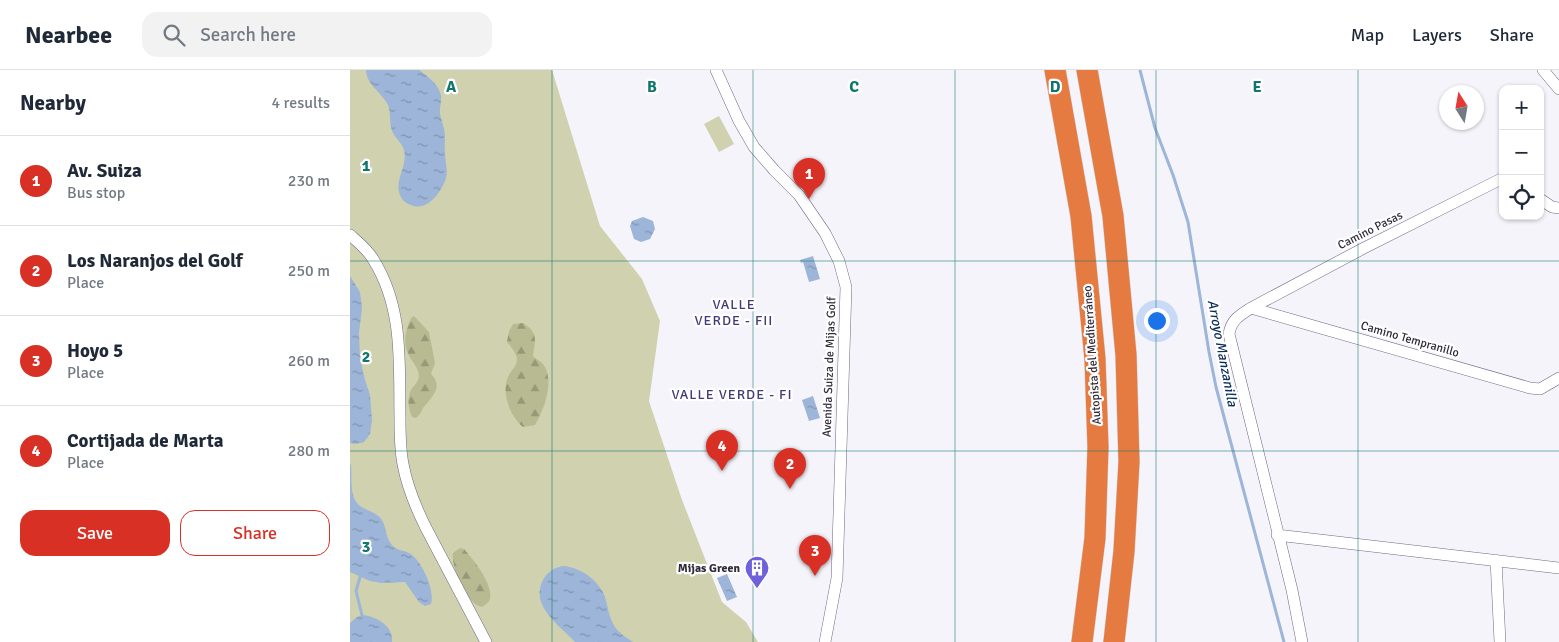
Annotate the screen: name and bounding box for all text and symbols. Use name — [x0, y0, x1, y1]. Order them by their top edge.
search box — [142, 12, 492, 57]
text: Nearbee — [25, 20, 112, 50]
icon: search — [160, 21, 188, 49]
text: Search here — [200, 23, 296, 47]
text: Map — [1351, 24, 1384, 46]
text: Layers — [1412, 24, 1462, 46]
text: Share — [1490, 24, 1534, 46]
text: A — [446, 77, 457, 97]
text: B — [647, 77, 657, 97]
text: C — [849, 77, 859, 97]
text: D — [1050, 77, 1061, 97]
text: E — [1252, 77, 1262, 97]
north arrow — [1439, 85, 1484, 130]
map controls — [1499, 85, 1544, 220]
button: + — [1499, 85, 1544, 130]
text: Nearby — [20, 90, 86, 116]
text: 4 results — [271, 93, 330, 113]
button: − — [1499, 130, 1544, 175]
text: 1 — [362, 156, 371, 176]
pin: 1 — [793, 158, 825, 199]
text: Av. Suiza — [67, 159, 142, 183]
text: 1 — [32, 171, 40, 191]
text: 230 m — [288, 171, 330, 191]
button: locate — [1499, 175, 1544, 220]
text: Bus stop — [67, 183, 125, 203]
street label: Camino Pasas — [1335, 208, 1405, 253]
text: Los Naranjos del Golf — [67, 249, 243, 273]
text: 2 — [32, 261, 40, 281]
text: 250 m — [288, 261, 330, 281]
text: Place — [67, 273, 104, 293]
street label: Autopista del Mediterráneo — [1080, 285, 1105, 425]
district label: VALLE VERDE - FII — [695, 296, 773, 329]
street label: Avenida Suiza de Mijas Golf — [820, 296, 839, 438]
water label: Arroyo Manzanilla — [1204, 298, 1241, 409]
your location — [1144, 308, 1170, 334]
street label: Camino Tempranillo — [1359, 318, 1461, 361]
text: Hoyo 5 — [67, 339, 123, 363]
text: 2 — [362, 347, 370, 367]
text: 3 — [32, 351, 40, 371]
text: 260 m — [288, 351, 330, 371]
text: Place — [67, 363, 104, 383]
district label: VALLE VERDE - FI — [671, 386, 793, 403]
text: Cortijada de Marta — [67, 429, 224, 453]
pin: 4 — [706, 430, 738, 471]
text: 4 — [32, 441, 40, 461]
text: 280 m — [288, 441, 330, 461]
pin: 2 — [774, 448, 806, 489]
text: Place — [67, 453, 104, 473]
button: Save — [20, 510, 170, 556]
button: Share — [180, 510, 330, 556]
pin: 3 — [799, 535, 831, 576]
text: 3 — [362, 537, 370, 557]
building icon: Mijas Green — [744, 555, 770, 589]
place label: Mijas Green — [678, 561, 740, 576]

